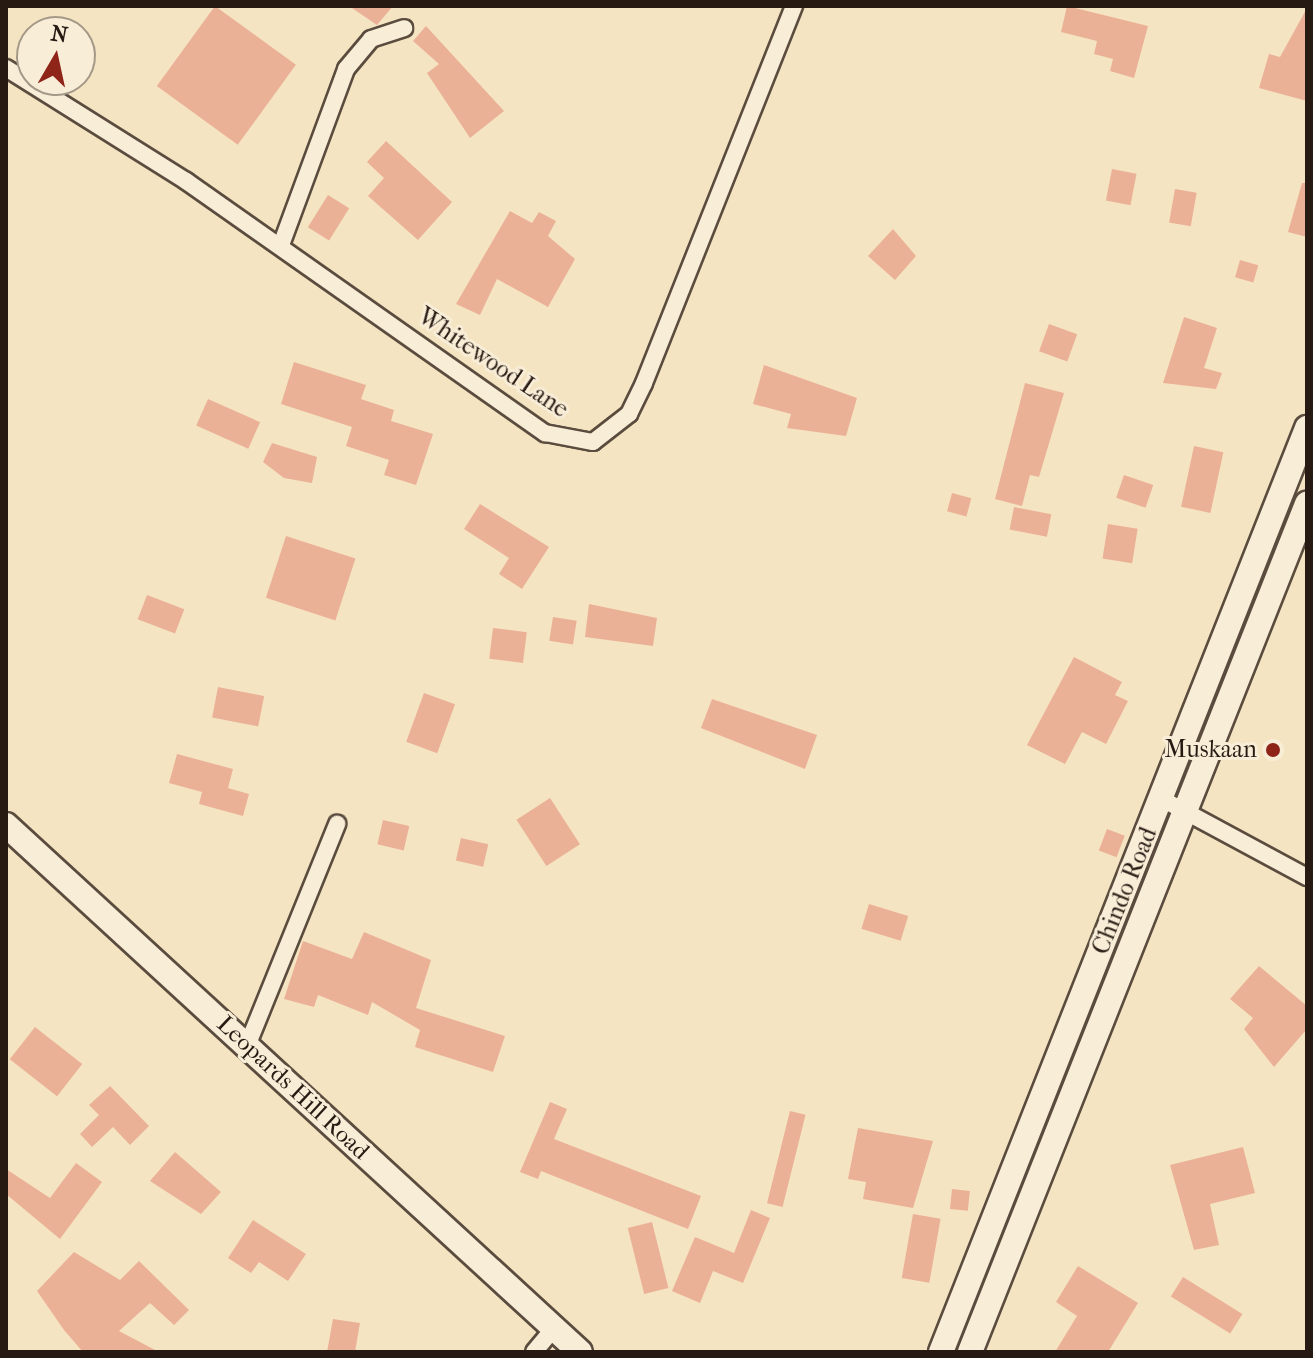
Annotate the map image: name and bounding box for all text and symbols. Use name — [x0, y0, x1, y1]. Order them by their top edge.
north arrow — [16, 16, 96, 96]
text: N — [49, 20, 70, 48]
street label: Whitewood Lane — [412, 302, 574, 424]
place label: Muskaan — [1164, 736, 1257, 764]
marker: Muskaan — [1264, 741, 1282, 759]
street label: Chindo Road — [1086, 823, 1164, 959]
street label: Leopards Hill Road — [211, 1010, 375, 1166]

